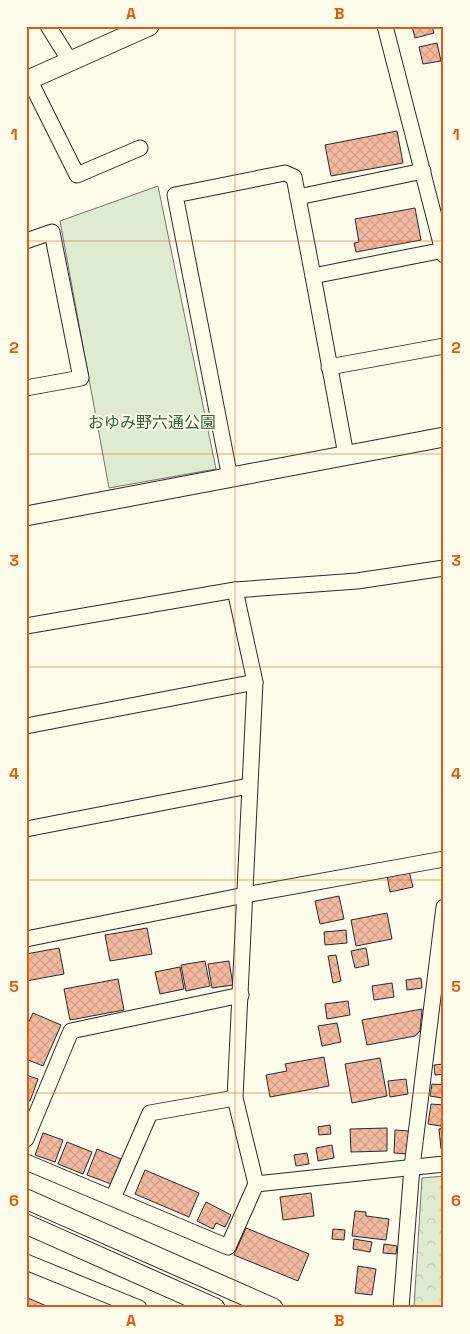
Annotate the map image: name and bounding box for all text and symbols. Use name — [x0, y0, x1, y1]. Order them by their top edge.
text: A — [126, 3, 136, 24]
text: B — [334, 3, 344, 24]
text: 1 — [10, 124, 18, 145]
text: 1 — [452, 124, 460, 145]
text: 2 — [9, 337, 19, 358]
text: 2 — [451, 337, 461, 358]
park label: おゆみ野六通公園 — [88, 412, 216, 433]
text: 3 — [9, 550, 19, 571]
text: 3 — [451, 550, 461, 571]
text: 4 — [9, 763, 19, 784]
text: 4 — [451, 763, 461, 784]
text: 5 — [9, 976, 19, 997]
text: 5 — [451, 976, 461, 997]
text: 6 — [9, 1190, 19, 1211]
text: 6 — [451, 1190, 461, 1211]
text: A — [126, 1310, 136, 1331]
text: B — [334, 1310, 344, 1331]

